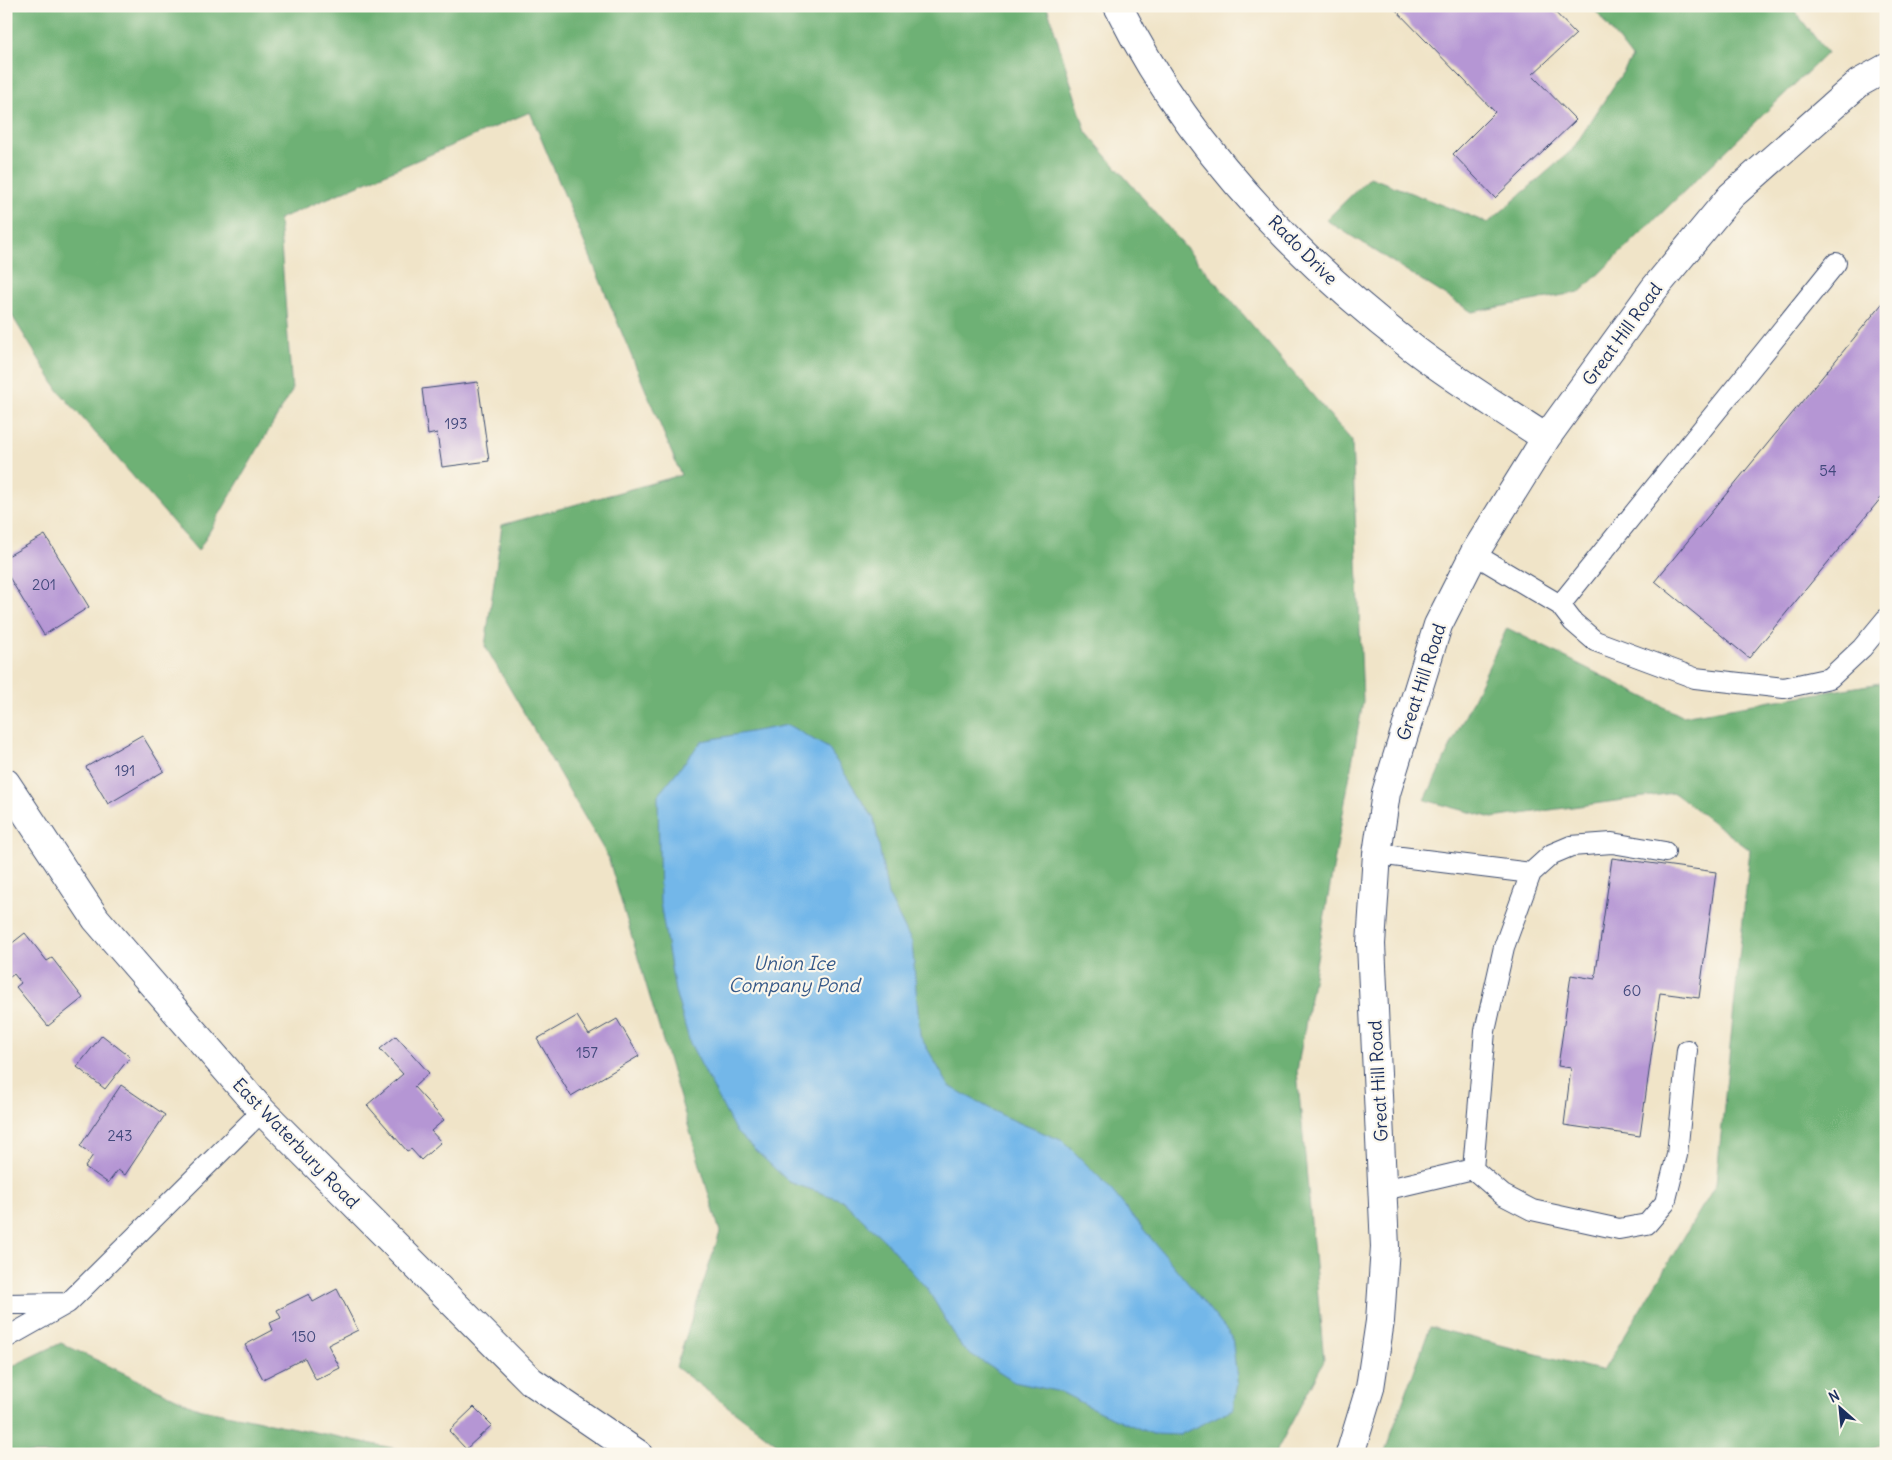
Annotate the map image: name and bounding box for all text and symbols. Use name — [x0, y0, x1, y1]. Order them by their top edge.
street label: Rado Drive — [1263, 210, 1343, 290]
street label: Great Hill Road — [1577, 278, 1667, 390]
house number: 193 — [444, 414, 468, 433]
house number: 54 — [1819, 461, 1837, 480]
house number: 201 — [32, 575, 56, 594]
street label: Great Hill Road — [1391, 620, 1451, 743]
house number: 191 — [115, 761, 135, 780]
water label: Union Ice Company Pond — [728, 951, 863, 997]
house number: 60 — [1623, 981, 1641, 1000]
street label: Great Hill Road — [1363, 1019, 1393, 1142]
house number: 157 — [576, 1043, 598, 1062]
street label: East Waterbury Road — [228, 1073, 365, 1213]
house number: 243 — [107, 1126, 133, 1145]
house number: 150 — [292, 1327, 316, 1346]
north arrow — [1814, 1382, 1864, 1432]
text: N — [1826, 1386, 1842, 1407]

